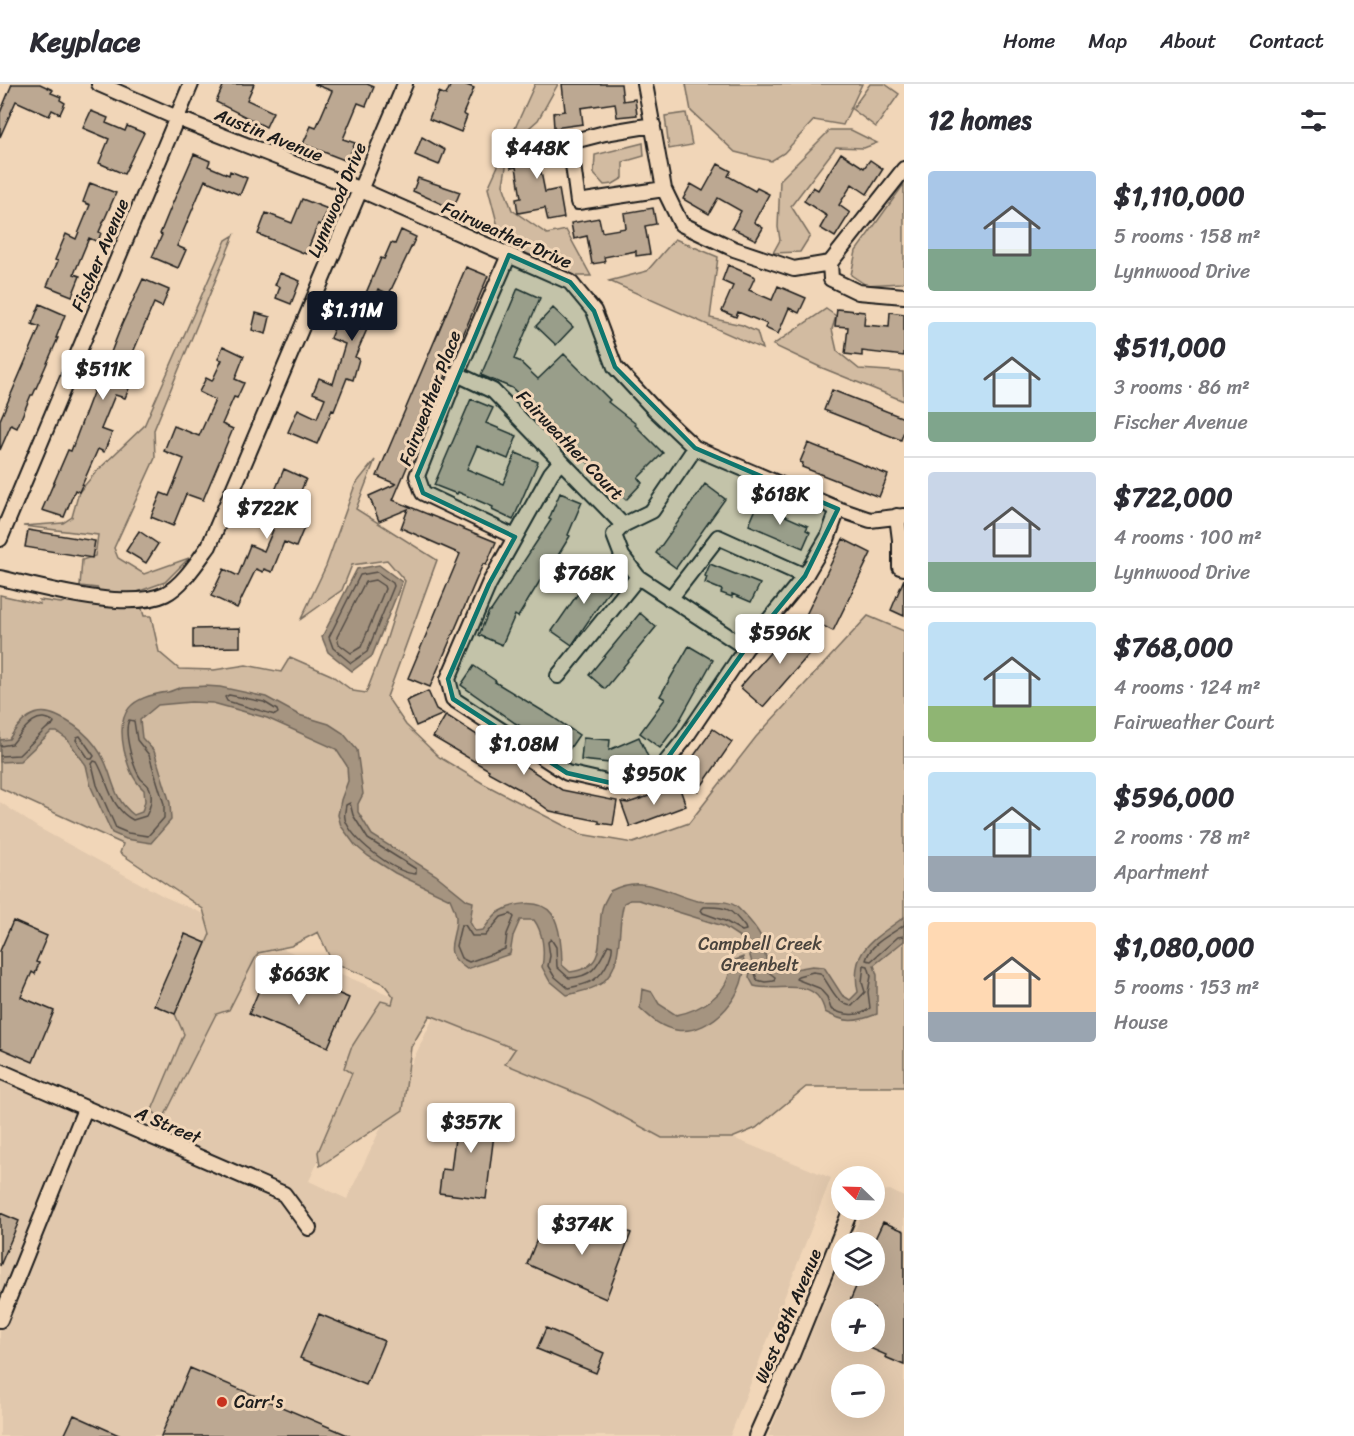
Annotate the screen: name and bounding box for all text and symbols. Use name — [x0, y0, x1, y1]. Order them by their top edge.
text: Keyplace — [30, 17, 140, 66]
text: Home — [1003, 22, 1055, 60]
text: Map — [1088, 22, 1127, 60]
text: About — [1160, 22, 1217, 60]
text: Contact — [1250, 22, 1324, 60]
text: 12 homes — [928, 97, 1032, 143]
street label: Austin Avenue — [209, 98, 328, 171]
icon: filters — [1297, 104, 1330, 137]
pin: $448K — [495, 129, 579, 180]
text: $448K — [506, 131, 568, 166]
street label: Lynnwood Drive — [298, 137, 376, 263]
text: $1,110,000 — [1114, 173, 1245, 219]
street label: Fairweather Drive — [437, 192, 577, 278]
street label: Fischer Avenue — [62, 193, 138, 317]
icon: home — [976, 195, 1048, 267]
text: 5 rooms · 158 m² — [1114, 219, 1261, 254]
text: Lynnwood Drive — [1114, 254, 1250, 289]
pin: $1.11M — [303, 291, 401, 342]
text: $1.11M — [321, 293, 383, 328]
text: $511,000 — [1114, 324, 1226, 370]
street label: Fairweather Place — [389, 326, 471, 470]
icon: home — [976, 346, 1048, 418]
pin: $511K — [61, 350, 145, 401]
text: $511K — [76, 352, 131, 387]
text: 3 rooms · 86 m² — [1114, 370, 1250, 405]
street label: Fairweather Court — [508, 382, 632, 508]
text: Fischer Avenue — [1114, 405, 1248, 440]
text: $722,000 — [1114, 474, 1233, 520]
pin: $618K — [738, 475, 822, 526]
text: $618K — [751, 477, 809, 512]
pin: $722K — [225, 489, 309, 540]
text: $722K — [237, 491, 297, 526]
icon: home — [976, 496, 1048, 568]
text: 4 rooms · 100 m² — [1114, 520, 1262, 555]
pin: $768K — [542, 554, 626, 605]
text: Lynnwood Drive — [1114, 555, 1250, 590]
text: $768K — [554, 556, 614, 591]
pin: $596K — [738, 614, 822, 665]
text: $596K — [749, 616, 811, 651]
text: $768,000 — [1114, 624, 1233, 670]
icon: home — [976, 646, 1048, 718]
text: 4 rooms · 124 m² — [1114, 670, 1261, 705]
text: Fairweather Court — [1114, 705, 1274, 740]
pin: $1.08M — [475, 725, 573, 776]
text: $1.08M — [489, 727, 559, 762]
pin: $950K — [612, 755, 696, 806]
text: $950K — [623, 757, 685, 792]
text: $596,000 — [1114, 774, 1234, 820]
icon: home — [976, 796, 1048, 868]
text: 2 rooms · 78 m² — [1114, 820, 1250, 855]
text: Apartment — [1114, 855, 1208, 890]
text: $1,080,000 — [1114, 924, 1254, 970]
park label: Campbell Creek Greenbelt — [698, 928, 822, 981]
icon: home — [976, 946, 1048, 1018]
pin: $663K — [257, 955, 341, 1006]
text: $663K — [269, 957, 329, 992]
text: 5 rooms · 153 m² — [1114, 970, 1259, 1005]
text: House — [1114, 1005, 1168, 1040]
street label: A Street — [129, 1096, 207, 1153]
pin: $357K — [429, 1103, 513, 1154]
text: $357K — [441, 1105, 501, 1140]
north arrow — [831, 1166, 885, 1220]
map controls — [831, 1166, 885, 1418]
pin: $374K — [540, 1205, 624, 1256]
text: $374K — [552, 1207, 612, 1242]
button: layers — [831, 1232, 885, 1286]
street label: West 68th Avenue — [745, 1243, 831, 1388]
button: + — [831, 1298, 885, 1352]
button: − — [831, 1364, 885, 1418]
place label: Carr's — [234, 1386, 284, 1418]
marker: Carr's — [215, 1395, 229, 1409]

